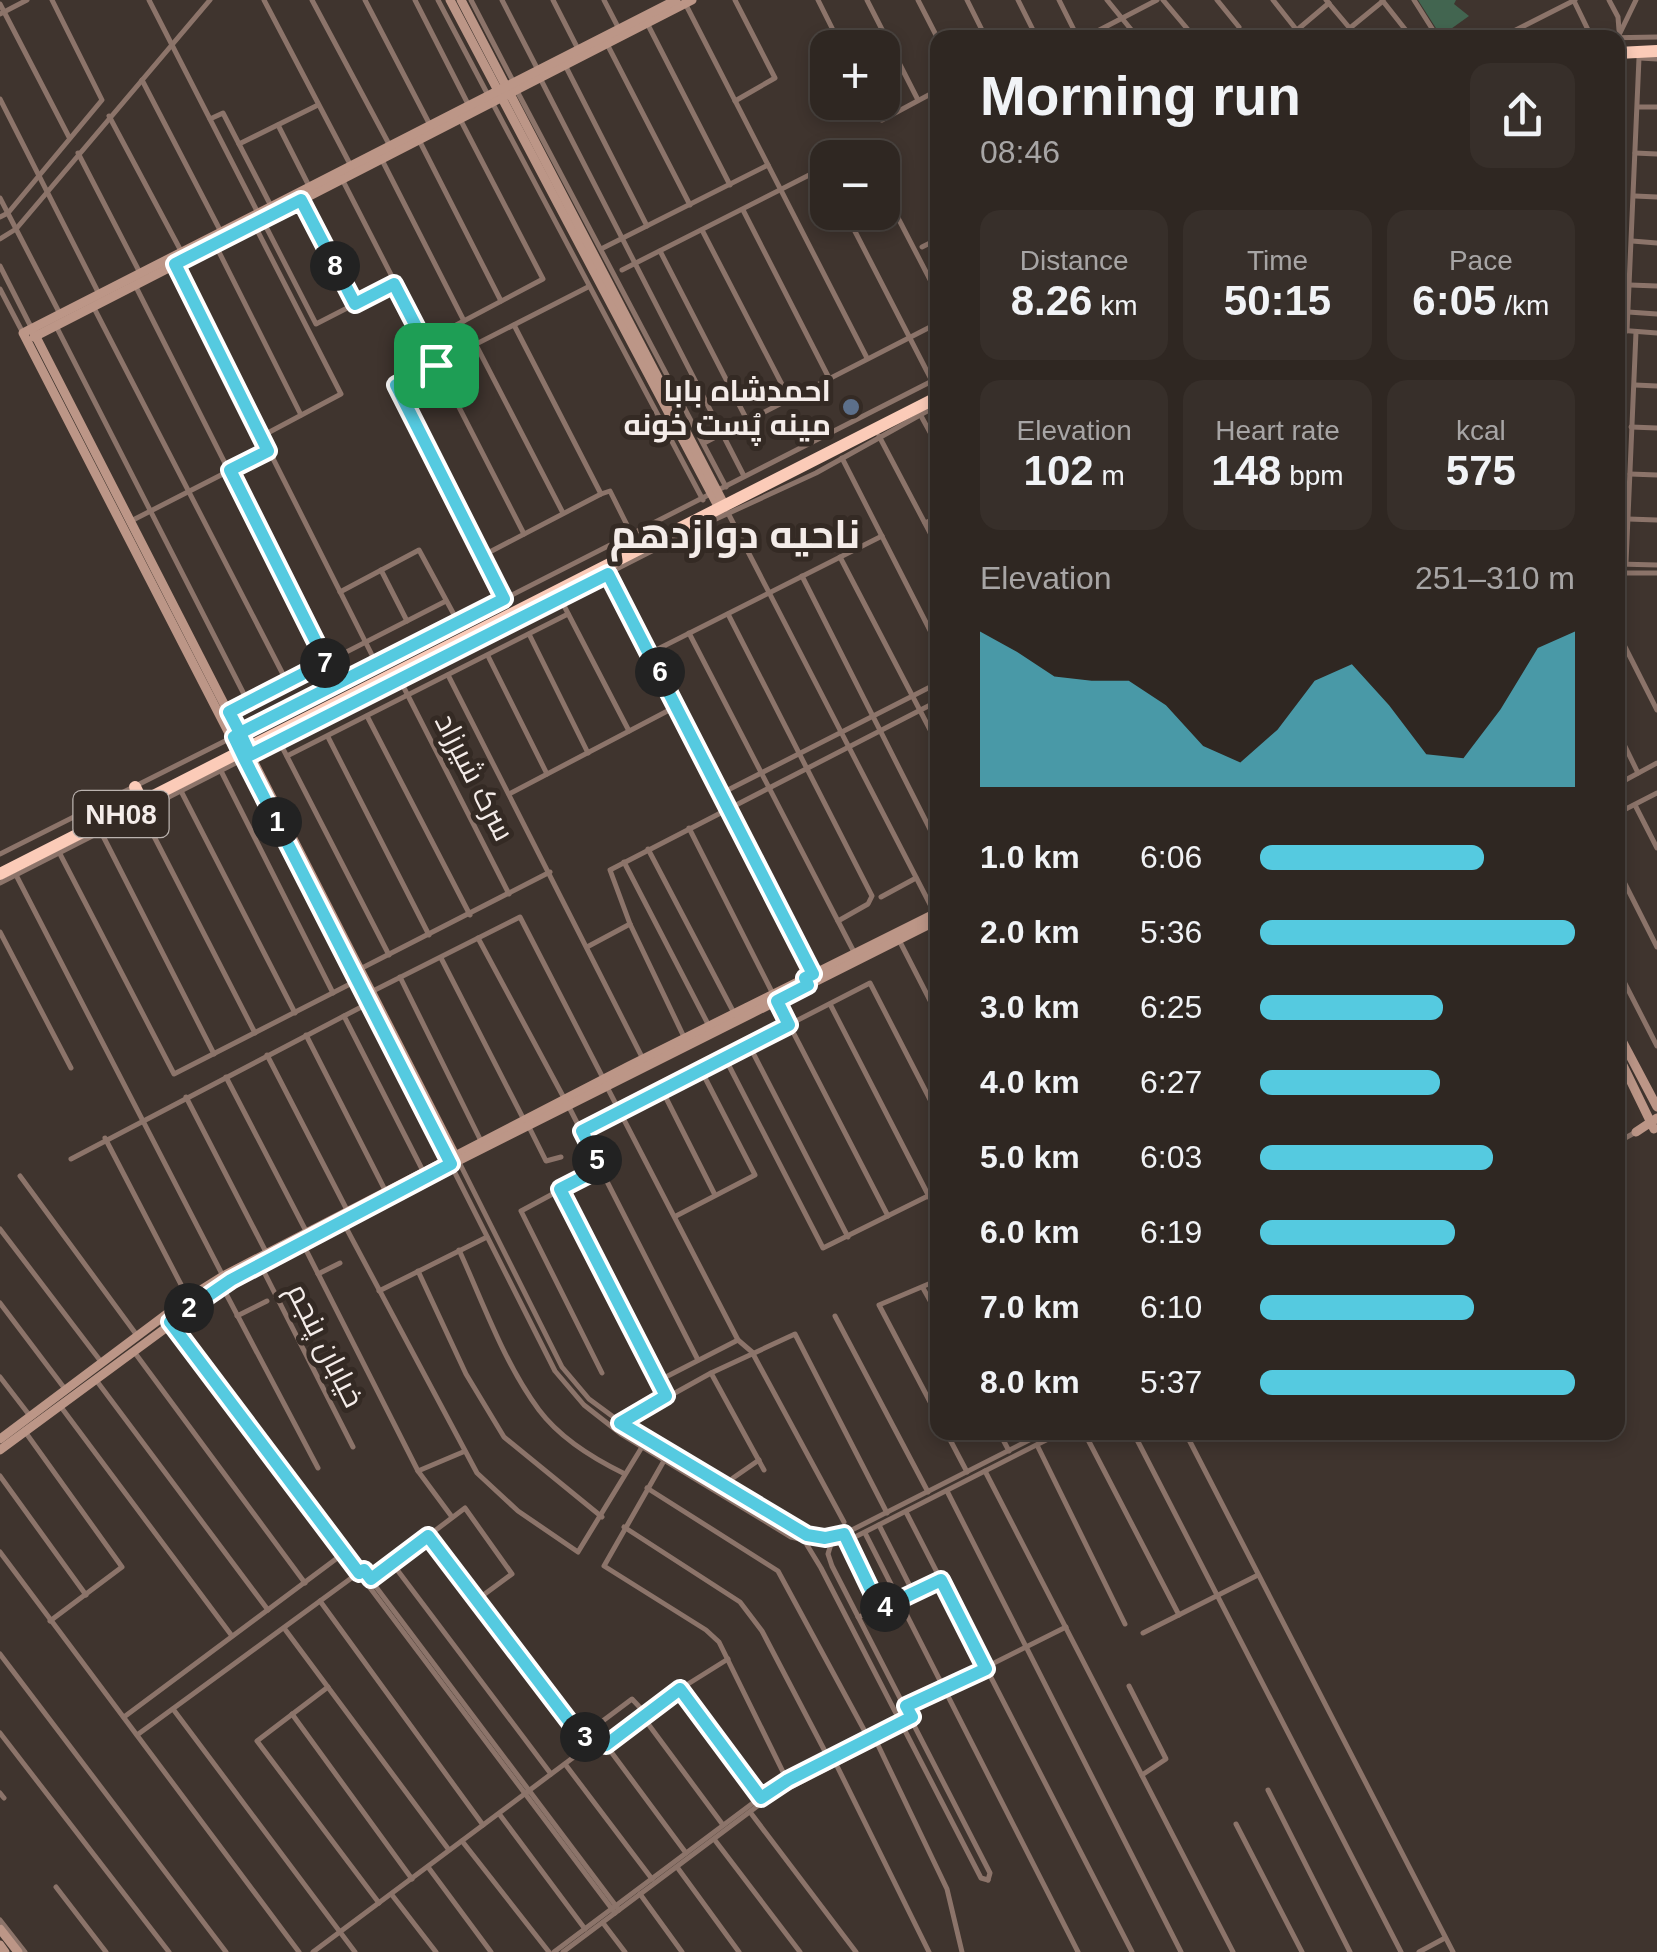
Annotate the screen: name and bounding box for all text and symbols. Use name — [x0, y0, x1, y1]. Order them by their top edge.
map controls — [810, 30, 900, 230]
button: + — [810, 30, 900, 120]
button: share — [1470, 63, 1575, 168]
text: Morning run — [980, 65, 1301, 127]
text: 08:46 — [980, 134, 1060, 170]
button: − — [810, 140, 900, 230]
pin: 8 — [310, 241, 360, 291]
text: Distance — [1020, 245, 1129, 276]
text: Time — [1247, 245, 1308, 276]
text: Pace — [1449, 245, 1513, 276]
text: 8 — [327, 250, 343, 281]
text: 8.26 — [1011, 277, 1092, 324]
text: 50:15 — [1224, 277, 1331, 324]
text: 6:05 — [1412, 277, 1496, 324]
text: km — [1092, 290, 1138, 321]
text: /km — [1496, 290, 1549, 321]
pin — [394, 323, 479, 408]
icon: arrive — [409, 338, 464, 393]
place label: احمدشاه بابا مینه پُست خونه — [624, 374, 831, 446]
marker: احمدشاه بابا مینه پُست خونه — [840, 396, 862, 418]
text: Elevation — [1017, 415, 1132, 446]
text: Heart rate — [1215, 415, 1340, 446]
text: kcal — [1456, 415, 1506, 446]
text: 102 — [1024, 447, 1094, 494]
text: 148 — [1211, 447, 1281, 494]
text: 575 — [1446, 447, 1516, 494]
text: m — [1094, 460, 1125, 491]
text: bpm — [1281, 460, 1344, 491]
district label: ناحیه دوازدهم — [610, 512, 860, 562]
text: Elevation — [980, 560, 1112, 596]
text: 251–310 m — [1415, 560, 1575, 596]
pin: 7 — [300, 638, 350, 688]
text: 7 — [317, 647, 333, 678]
pin: 6 — [635, 647, 685, 697]
text: 6 — [652, 656, 668, 687]
street label: سرک شیرزاد — [428, 708, 521, 847]
road number: NH08 — [74, 791, 168, 837]
pin: 1 — [252, 797, 302, 847]
text: 1 — [269, 806, 285, 837]
text: 1.0 km — [980, 839, 1080, 875]
text: 6:06 — [1140, 839, 1202, 875]
text: 2.0 km — [980, 914, 1080, 950]
text: 5:36 — [1140, 914, 1202, 950]
text: 3.0 km — [980, 989, 1080, 1025]
text: 6:25 — [1140, 989, 1202, 1025]
text: 4.0 km — [980, 1064, 1080, 1100]
text: 6:27 — [1140, 1064, 1202, 1100]
pin: 5 — [572, 1135, 622, 1185]
text: 5.0 km — [980, 1139, 1080, 1175]
text: 6:03 — [1140, 1139, 1202, 1175]
text: 5 — [589, 1144, 605, 1175]
text: 6.0 km — [980, 1214, 1080, 1250]
text: 6:19 — [1140, 1214, 1202, 1250]
street label: خیابان پنجم — [277, 1278, 371, 1414]
pin: 2 — [164, 1283, 214, 1333]
text: 7.0 km — [980, 1289, 1080, 1325]
text: 6:10 — [1140, 1289, 1202, 1325]
text: 2 — [181, 1292, 197, 1323]
text: 8.0 km — [980, 1364, 1080, 1400]
text: 5:37 — [1140, 1364, 1202, 1400]
pin: 4 — [860, 1582, 910, 1632]
text: 4 — [877, 1591, 893, 1622]
pin: 3 — [560, 1712, 610, 1762]
text: 3 — [577, 1721, 593, 1752]

